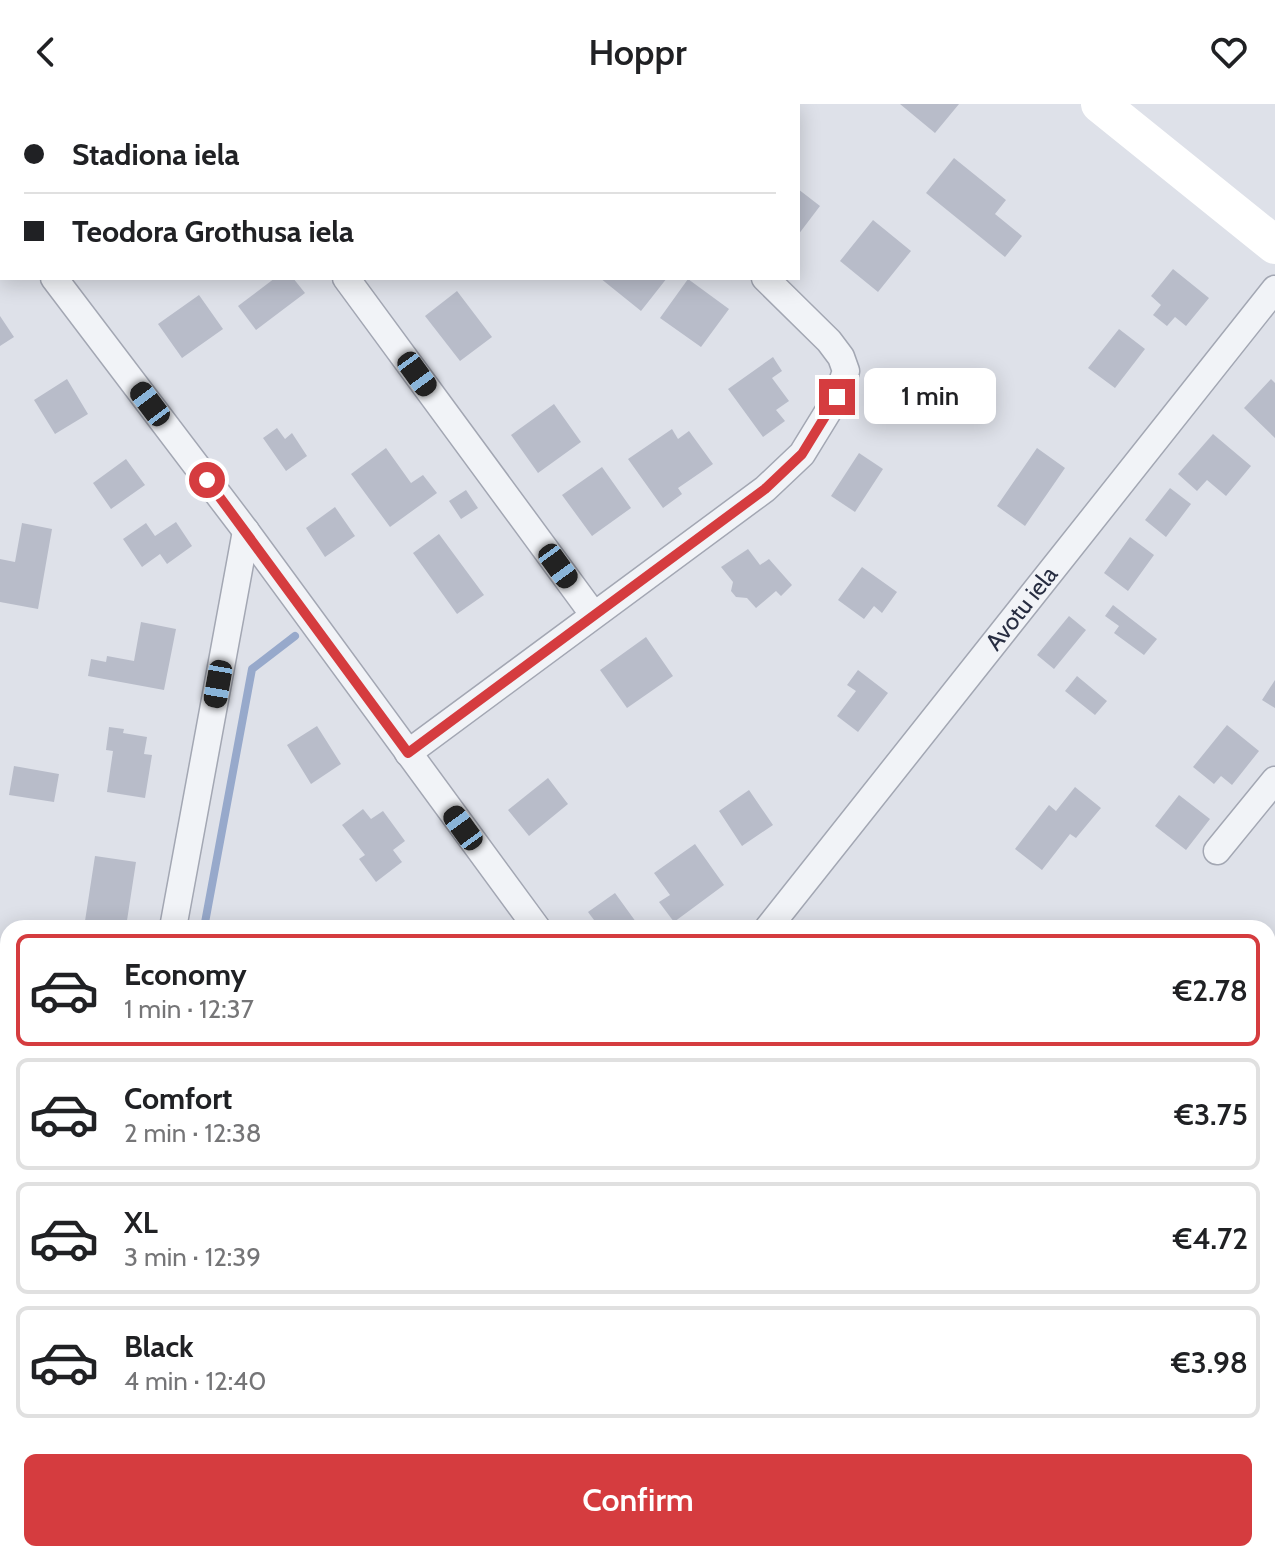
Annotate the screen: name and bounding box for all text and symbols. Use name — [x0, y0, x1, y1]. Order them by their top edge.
icon: back — [24, 30, 68, 74]
text: Hoppr — [588, 30, 687, 74]
icon: heart — [1207, 30, 1251, 74]
text: Stadiona iela — [72, 136, 239, 173]
text: Teodora Grothusa iela — [72, 213, 354, 250]
car — [393, 348, 441, 400]
callout: 1 min — [865, 369, 997, 425]
car — [126, 378, 174, 430]
route end — [819, 379, 855, 415]
text: 1 min — [901, 380, 959, 412]
route start — [189, 462, 225, 498]
car — [534, 540, 582, 592]
street label: Avotu iela — [979, 560, 1064, 656]
car — [202, 658, 234, 710]
car — [439, 802, 487, 854]
icon: car — [28, 954, 100, 1026]
text: Economy — [124, 956, 247, 993]
text: €2.78 — [1173, 972, 1248, 1009]
text: 1 min · 12:37 — [124, 993, 254, 1025]
icon: car — [28, 1078, 100, 1150]
text: Comfort — [124, 1080, 232, 1117]
text: €3.75 — [1175, 1096, 1248, 1133]
text: 2 min · 12:38 — [124, 1117, 262, 1149]
icon: car — [28, 1202, 100, 1274]
text: XL — [124, 1204, 158, 1241]
text: €4.72 — [1173, 1220, 1248, 1257]
text: 3 min · 12:39 — [124, 1241, 261, 1273]
icon: car — [28, 1326, 100, 1398]
text: Black — [124, 1328, 194, 1365]
text: €3.98 — [1171, 1344, 1248, 1381]
text: 4 min · 12:40 — [124, 1365, 266, 1397]
button: Confirm — [24, 1454, 1252, 1546]

